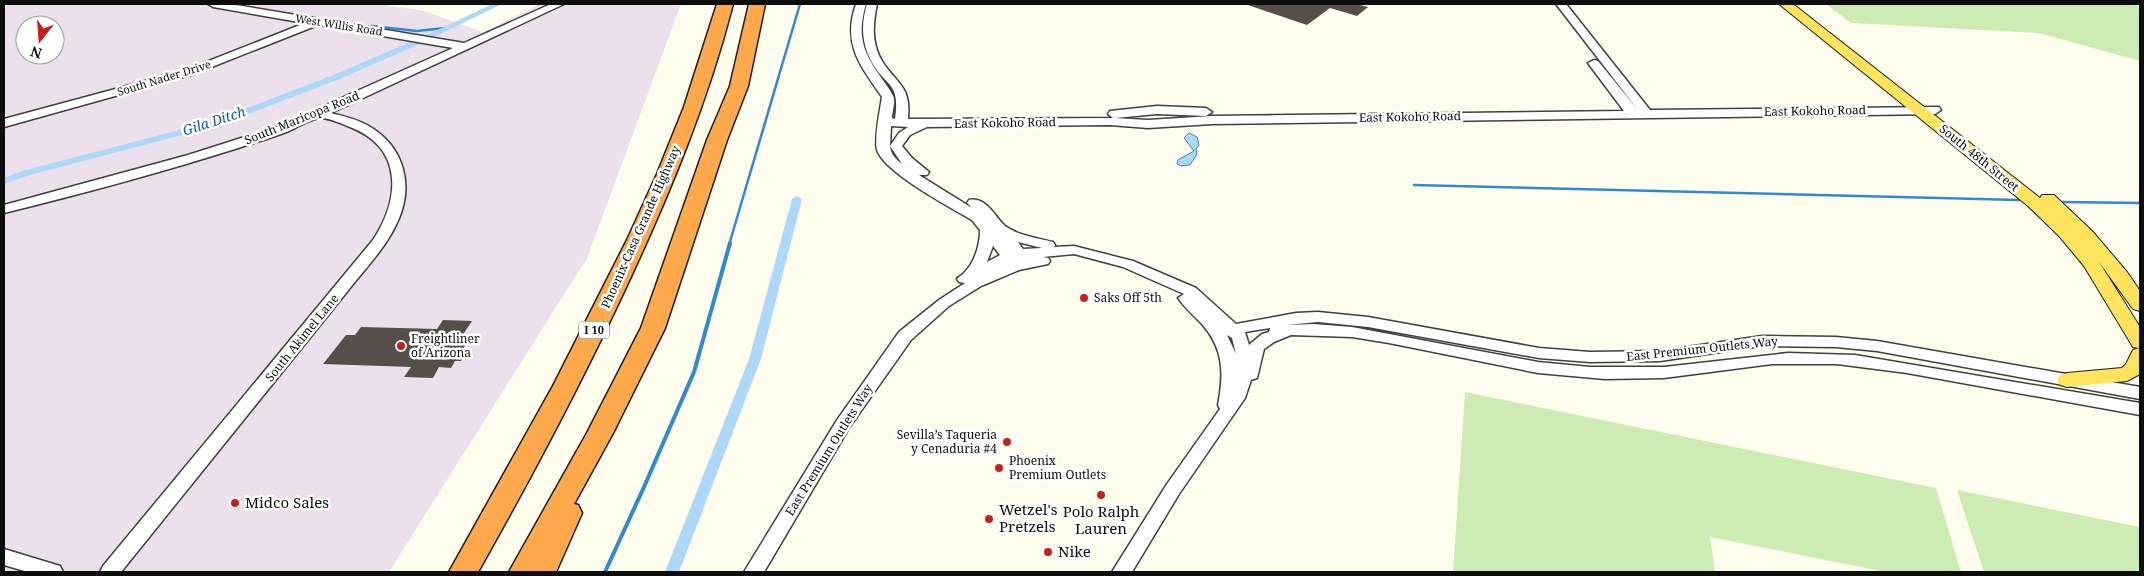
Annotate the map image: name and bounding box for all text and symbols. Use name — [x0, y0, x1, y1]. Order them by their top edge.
street label: West Willis Road — [294, 10, 384, 39]
north arrow — [15, 15, 65, 65]
text: N — [28, 42, 44, 64]
street label: South Nader Drive — [115, 56, 213, 99]
street label: South Maricopa Road — [242, 86, 362, 148]
water label: Gila Ditch — [180, 101, 248, 140]
street label: East Kokoho Road — [1764, 101, 1867, 120]
street label: East Kokoho Road — [1359, 107, 1462, 126]
street label: East Kokoho Road — [954, 113, 1057, 132]
street label: South 48th Street — [1936, 120, 2023, 195]
street label: Phoenix-Casa Grande Highway — [597, 143, 684, 311]
place label: Saks Off 5th — [1094, 289, 1162, 306]
street label: South Akimel Lane — [261, 290, 342, 385]
marker: Saks Off 5th — [1078, 292, 1090, 304]
road number: I 10 — [579, 322, 609, 338]
place label: Freightliner of Arizona — [411, 330, 480, 361]
street label: East Premium Outlets Way — [1625, 332, 1779, 365]
marker: Freightliner of Arizona — [395, 340, 407, 352]
street label: East Premium Outlets Way — [781, 380, 876, 519]
place label: Sevilla’s Taqueria y Cenaduria #4 — [897, 426, 997, 457]
marker: Sevilla’s Taqueria y Cenaduria #4 — [1001, 436, 1013, 448]
place label: Phoenix Premium Outlets — [1009, 452, 1106, 483]
marker: Phoenix Premium Outlets — [993, 462, 1005, 474]
marker: Polo Ralph Lauren — [1095, 489, 1107, 501]
place label: Midco Sales — [245, 492, 329, 512]
marker: Midco Sales — [229, 497, 241, 509]
place label: Wetzel's Pretzels — [999, 499, 1058, 536]
place label: Polo Ralph Lauren — [1063, 501, 1140, 538]
marker: Wetzel's Pretzels — [983, 513, 995, 525]
place label: Nike — [1058, 541, 1091, 561]
marker: Nike — [1042, 546, 1054, 558]

